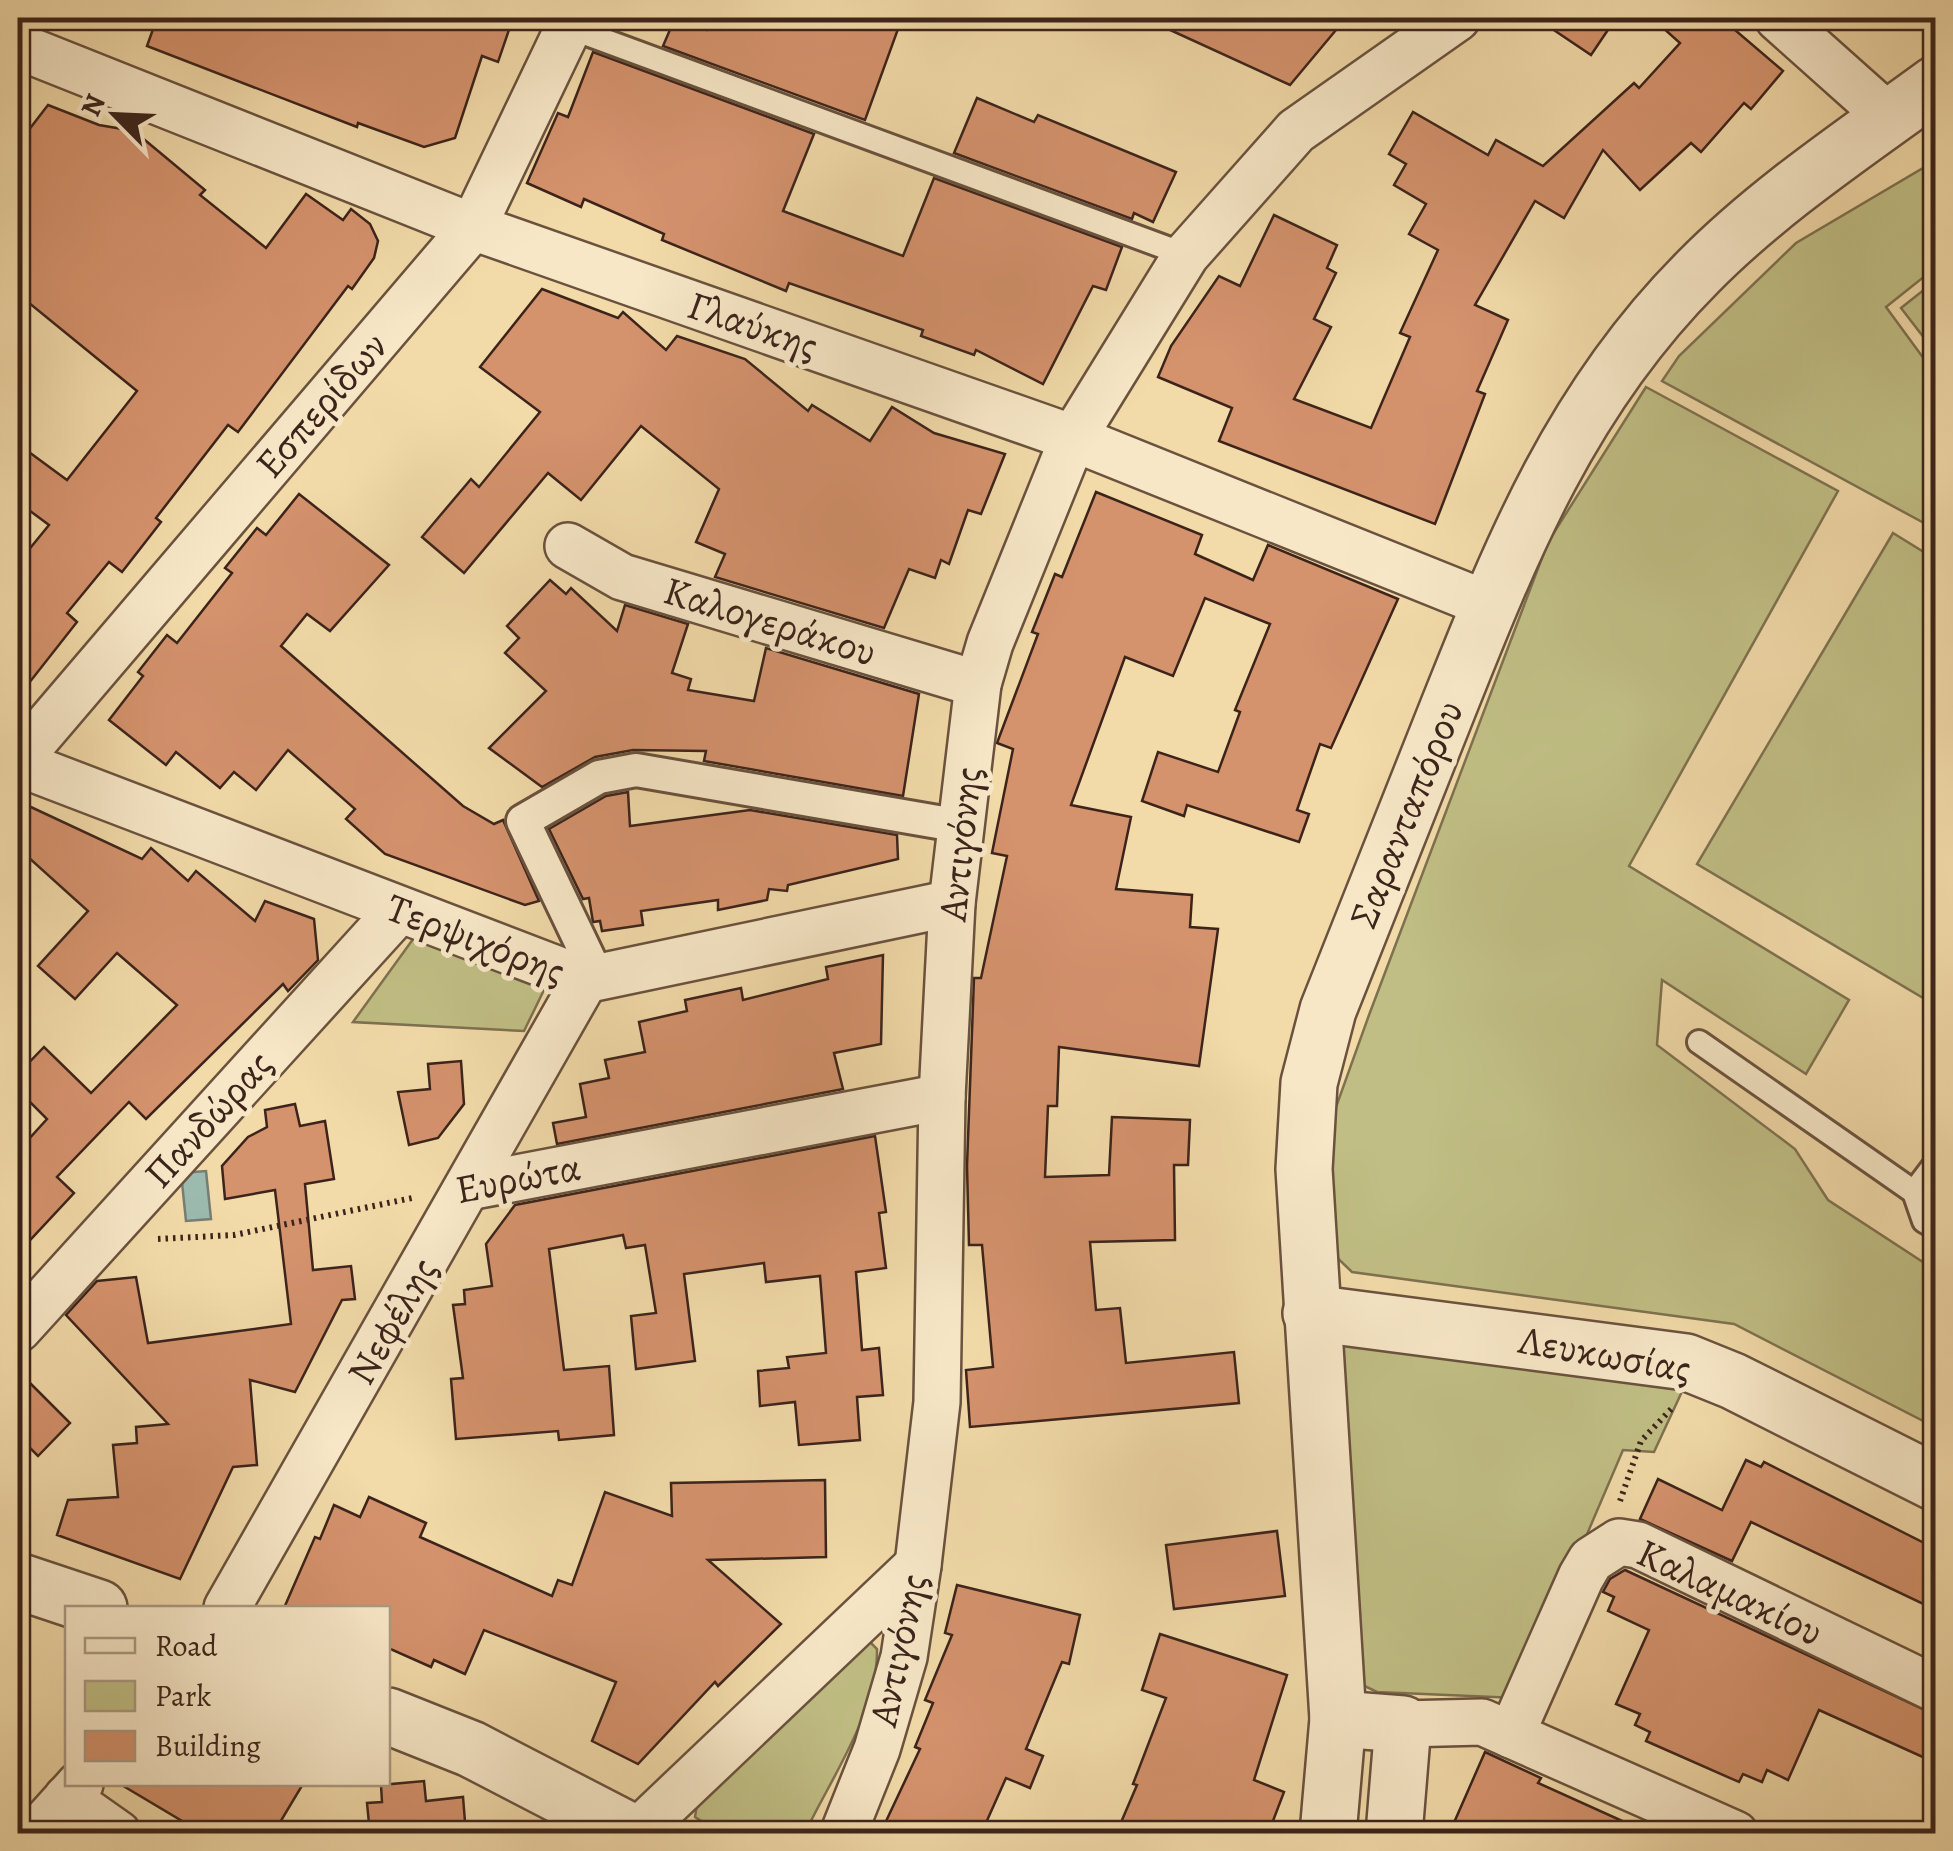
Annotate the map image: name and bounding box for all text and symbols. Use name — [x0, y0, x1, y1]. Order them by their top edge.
north arrow — [65, 65, 165, 165]
text: N — [72, 88, 115, 122]
street label: Γλαύκης — [681, 277, 825, 373]
street label: Εσπερίδων — [242, 320, 400, 490]
street label: Καλογεράκου — [657, 563, 883, 679]
street label: Σαρανταπόρου — [1335, 692, 1477, 936]
street label: Αντιγόνης — [924, 764, 995, 925]
street label: Τερψιχόρης — [379, 880, 573, 998]
street label: Πανδώρας — [131, 1038, 285, 1200]
street label: Ευρώτα — [451, 1139, 585, 1217]
street label: Νεφέλης — [334, 1247, 450, 1395]
street label: Λευκωσίας — [1514, 1312, 1695, 1396]
street label: Καλαμακίου — [1628, 1525, 1832, 1659]
street label: Αντιγόνης — [855, 1569, 941, 1732]
legend — [65, 1606, 390, 1786]
text: Road — [155, 1626, 218, 1666]
text: Park — [155, 1676, 211, 1716]
text: Building — [155, 1726, 261, 1766]

